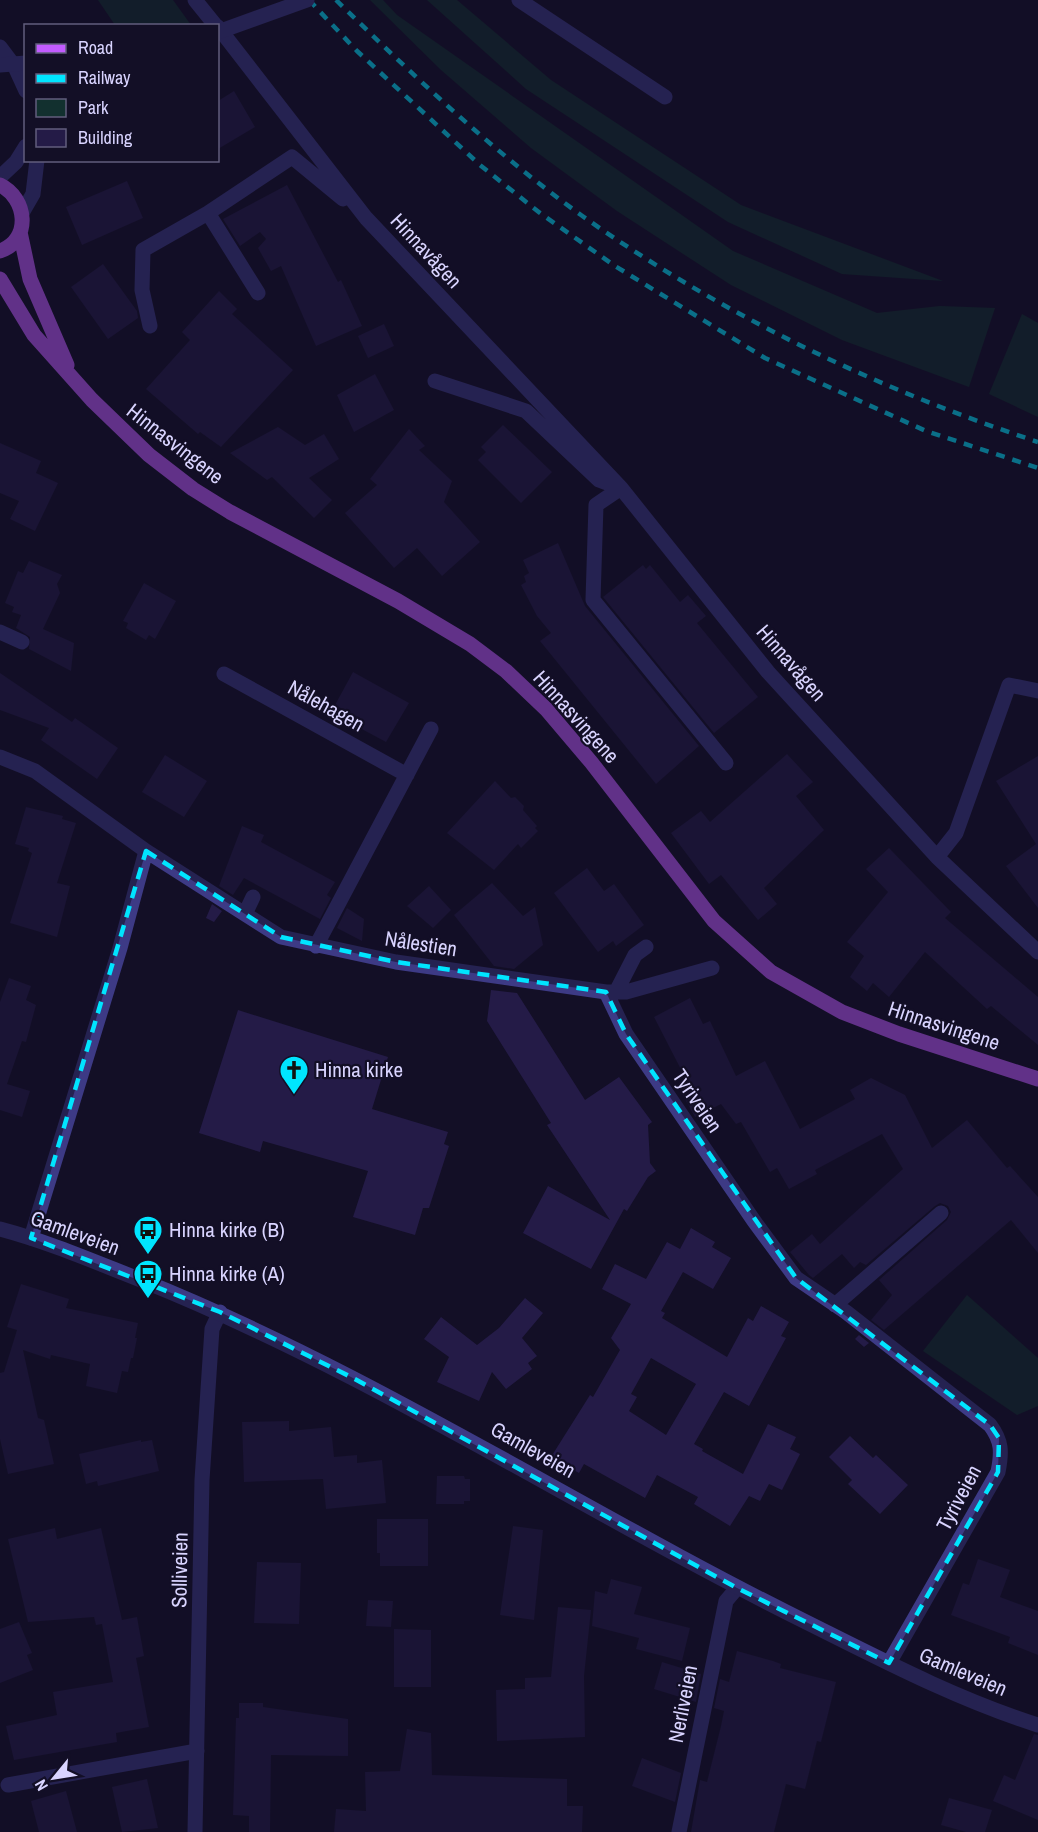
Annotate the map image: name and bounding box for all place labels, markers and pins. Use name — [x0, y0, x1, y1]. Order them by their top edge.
church icon: Hinna kirke — [278, 1054, 310, 1096]
place label: Hinna kirke — [315, 1055, 403, 1084]
bus stop icon: Hinna kirke (B) — [132, 1214, 164, 1256]
place label: Hinna kirke (B) — [169, 1215, 285, 1244]
bus stop icon: Hinna kirke (A) — [132, 1258, 164, 1300]
place label: Hinna kirke (A) — [169, 1259, 285, 1288]

